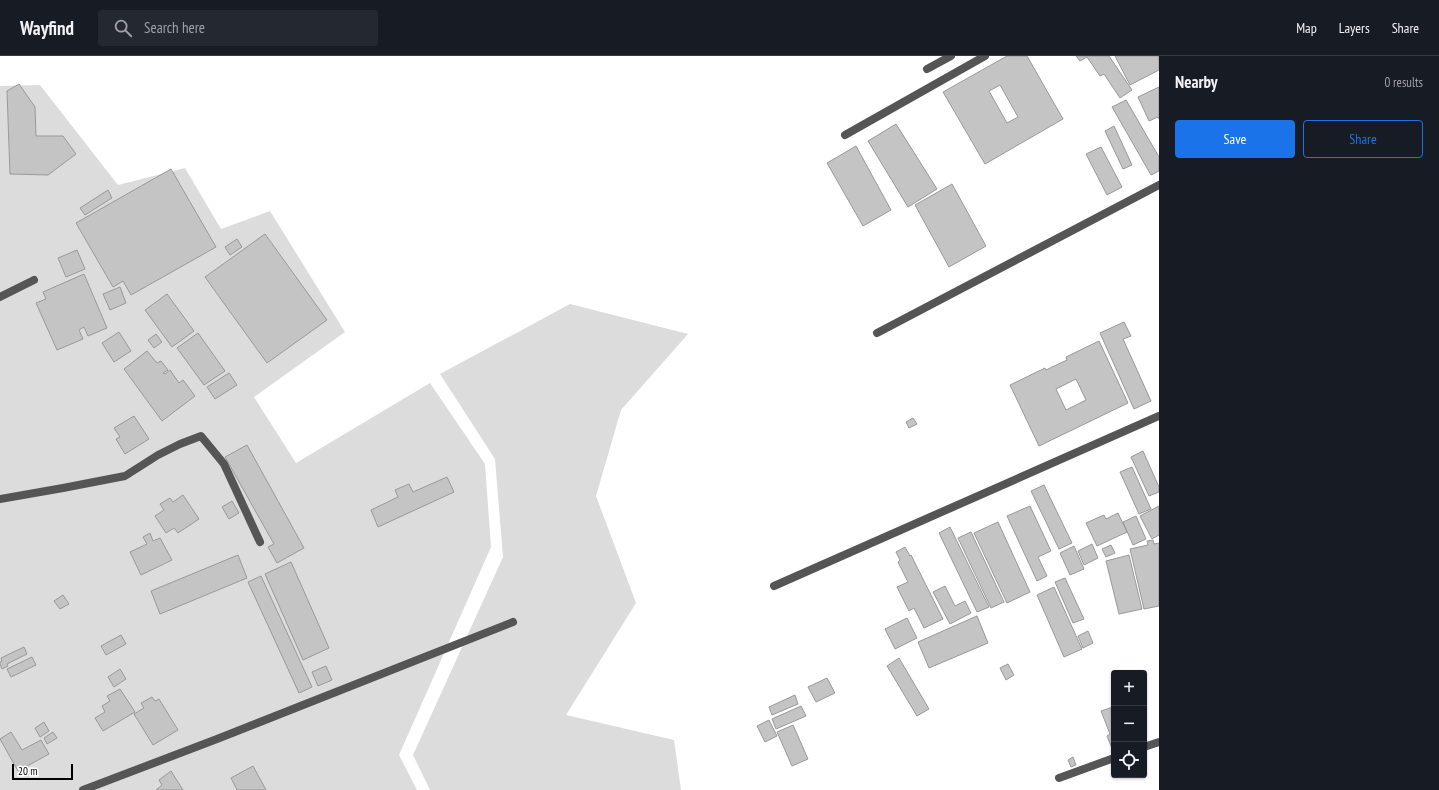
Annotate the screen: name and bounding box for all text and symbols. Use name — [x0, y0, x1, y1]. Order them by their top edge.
search box — [98, 10, 378, 46]
text: Wayfind — [20, 16, 74, 40]
icon: search — [112, 17, 134, 39]
text: Search here — [144, 18, 205, 37]
text: Map — [1296, 19, 1317, 37]
text: Layers — [1339, 19, 1370, 37]
text: Share — [1392, 19, 1419, 37]
text: Nearby — [1175, 71, 1218, 93]
text: 0 results — [1384, 74, 1423, 91]
button: Save — [1175, 120, 1295, 158]
button: Share — [1303, 120, 1423, 158]
map controls — [1111, 670, 1147, 778]
button: + — [1111, 670, 1147, 706]
button: − — [1111, 706, 1147, 742]
button: locate — [1111, 742, 1147, 778]
scale bar — [12, 762, 73, 781]
text: 20 m — [18, 764, 37, 778]

